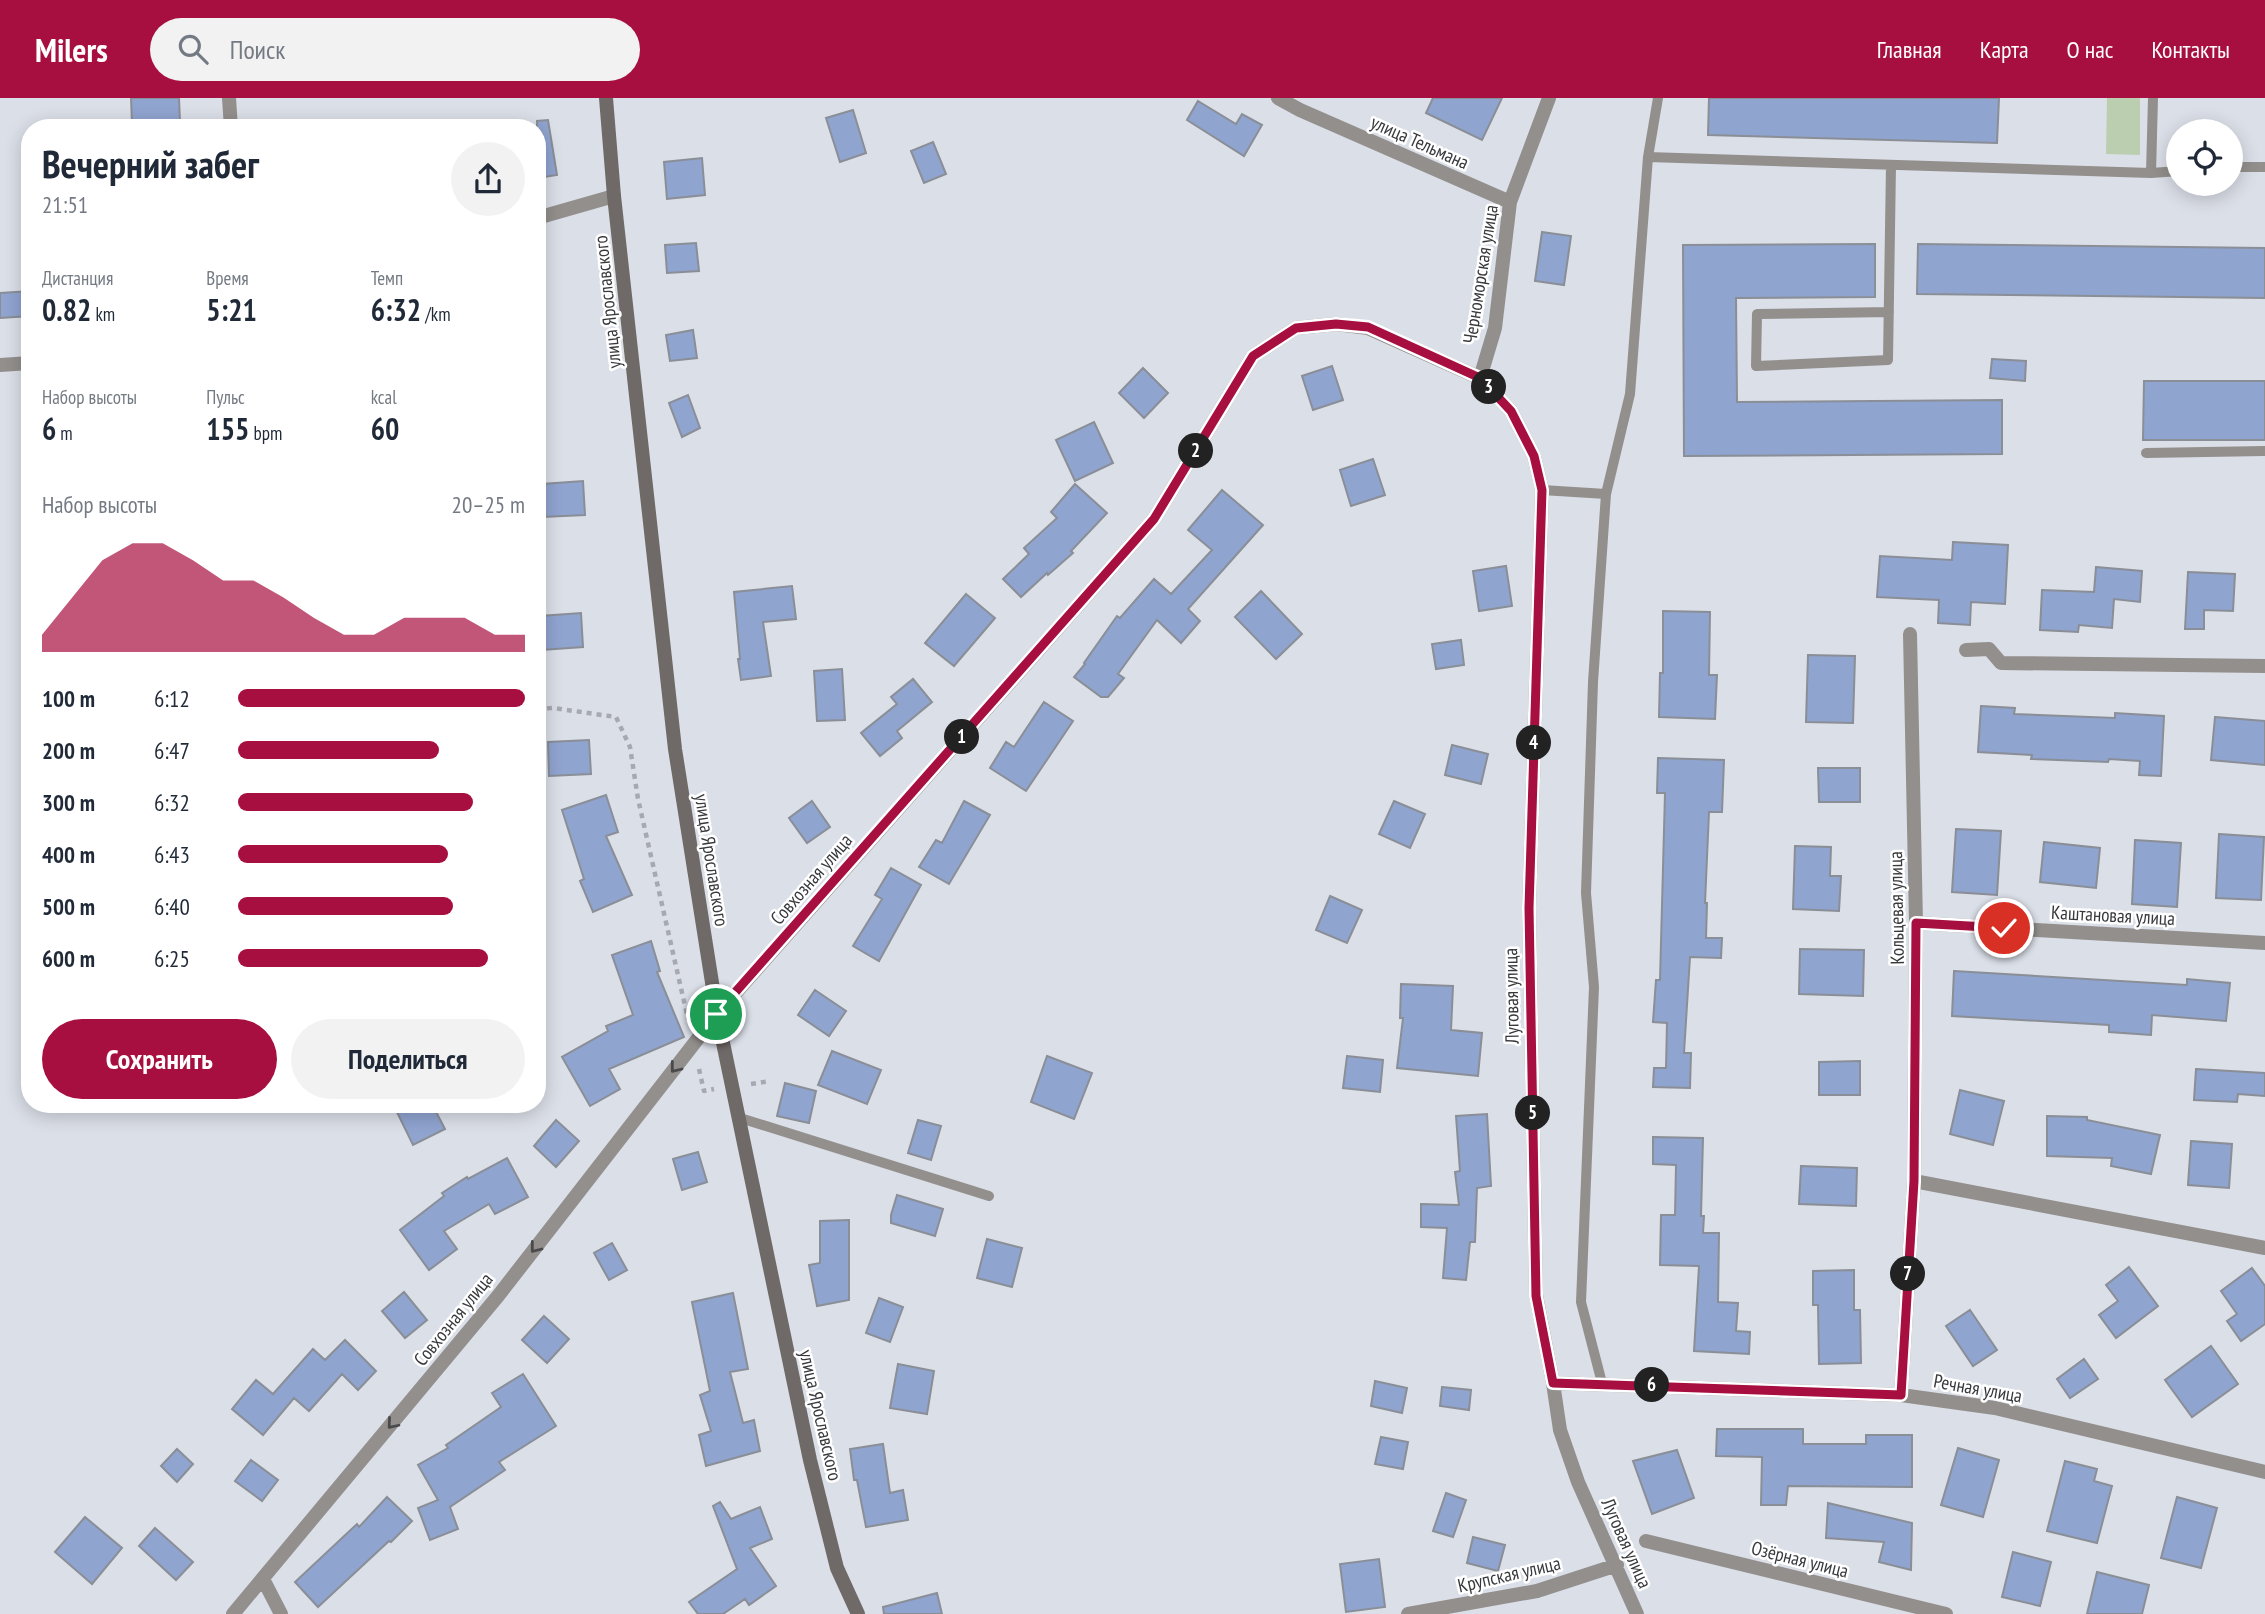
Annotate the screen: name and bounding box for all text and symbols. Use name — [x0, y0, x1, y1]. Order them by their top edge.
search box — [150, 18, 640, 81]
text: Milers — [35, 28, 108, 71]
icon: search — [174, 30, 212, 68]
text: Поиск — [230, 33, 285, 66]
text: Главная — [1877, 34, 1942, 65]
text: Карта — [1980, 34, 2029, 65]
text: О нас — [2067, 34, 2113, 65]
text: Контакты — [2151, 34, 2230, 65]
street label: улица Тельмана — [1367, 110, 1473, 174]
map controls — [2166, 119, 2243, 196]
button: locate — [2166, 119, 2243, 196]
text: Вечерний забег — [42, 139, 259, 188]
button: share — [451, 142, 525, 216]
text: 21:51 — [42, 190, 88, 219]
street label: Черноморская улица — [1457, 203, 1503, 345]
street label: улица Ярославского — [588, 234, 626, 370]
text: Дистанция — [42, 266, 113, 290]
text: Время — [206, 266, 249, 290]
text: Темп — [371, 266, 403, 290]
text: 0.82 — [42, 290, 91, 329]
text: 5:21 — [206, 290, 257, 329]
text: 6:32 — [371, 290, 421, 329]
text: km — [91, 302, 115, 326]
text: /km — [421, 302, 451, 326]
pin: 3 — [1472, 370, 1506, 404]
text: 3 — [1484, 374, 1493, 398]
text: Набор высоты — [42, 385, 137, 409]
text: Пульс — [206, 385, 245, 409]
text: kcal — [371, 385, 397, 409]
text: 6 — [42, 409, 56, 448]
text: 155 — [206, 409, 249, 448]
text: 60 — [371, 409, 399, 448]
text: m — [56, 421, 73, 445]
text: bpm — [249, 421, 282, 445]
pin: 2 — [1178, 434, 1214, 468]
text: 2 — [1191, 438, 1200, 462]
text: Набор высоты — [42, 490, 157, 519]
text: 20–25 m — [452, 490, 525, 519]
text: 100 m — [42, 684, 95, 713]
text: 6:12 — [154, 684, 190, 713]
pin: 1 — [944, 720, 979, 754]
text: 1 — [957, 724, 966, 748]
pin: 4 — [1516, 726, 1552, 760]
text: 4 — [1529, 730, 1538, 754]
text: 200 m — [42, 736, 95, 765]
text: 6:47 — [154, 736, 190, 765]
text: 300 m — [42, 788, 95, 817]
text: 6:32 — [154, 788, 190, 817]
street label: улица Ярославского — [690, 792, 734, 928]
street label: Совхозная улица — [765, 829, 857, 929]
text: 400 m — [42, 840, 95, 869]
text: 6:43 — [154, 840, 190, 869]
street label: Кольцевая улица — [1883, 851, 1909, 965]
text: 500 m — [42, 892, 95, 921]
text: 6:40 — [154, 892, 190, 921]
pin — [1974, 898, 2034, 958]
street label: Каштановая улица — [2051, 900, 2175, 930]
icon: check — [1985, 909, 2023, 947]
text: 600 m — [42, 944, 95, 973]
text: 6:25 — [154, 944, 190, 973]
street label: Луговая улица — [1498, 948, 1524, 1045]
pin — [686, 984, 746, 1044]
icon: arrive — [697, 995, 735, 1033]
button: Сохранить — [42, 1019, 277, 1099]
button: Поделиться — [291, 1019, 525, 1099]
one-way arrow — [670, 1061, 683, 1073]
pin: 5 — [1516, 1096, 1550, 1130]
text: 5 — [1528, 1100, 1537, 1124]
one-way arrow — [531, 1240, 544, 1253]
pin: 7 — [1890, 1256, 1926, 1292]
text: 7 — [1903, 1261, 1912, 1285]
street label: Совхозная улица — [408, 1268, 498, 1370]
street label: улица Ярославского — [794, 1347, 848, 1483]
pin: 6 — [1634, 1368, 1670, 1402]
street label: Речная улица — [1932, 1368, 2024, 1408]
text: 6 — [1647, 1372, 1656, 1396]
one-way arrow — [387, 1417, 400, 1429]
street label: Луговая улица — [1596, 1493, 1657, 1592]
street label: Озёрная улица — [1749, 1535, 1851, 1583]
street label: Крупская улица — [1455, 1551, 1563, 1597]

